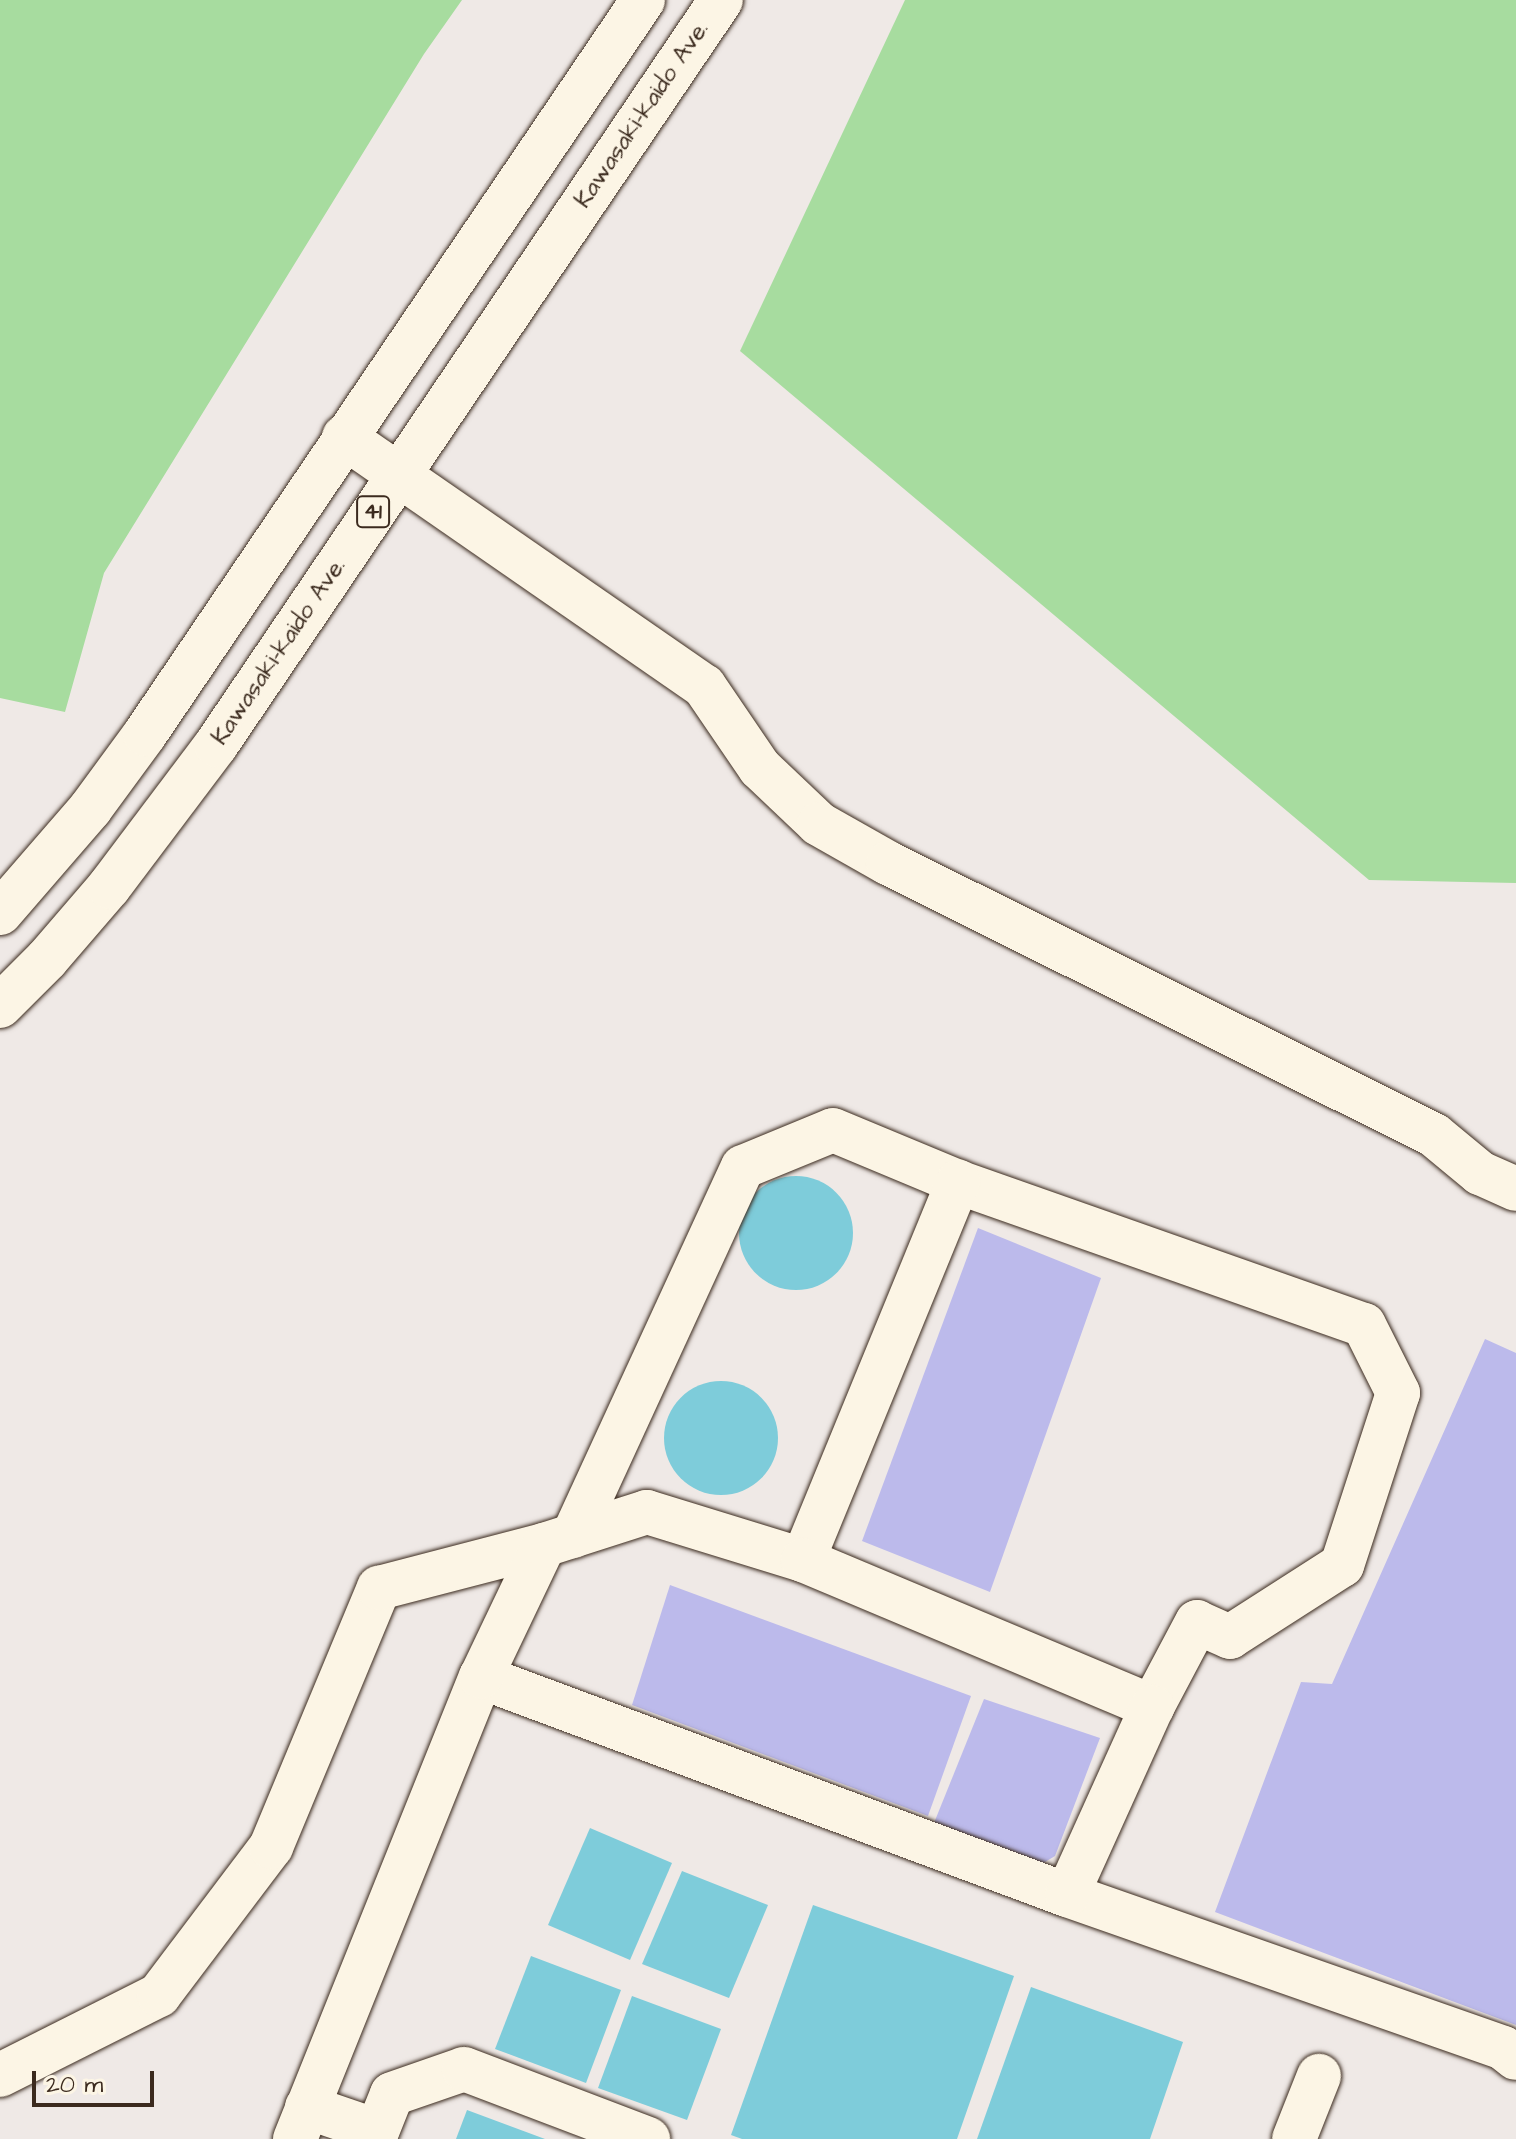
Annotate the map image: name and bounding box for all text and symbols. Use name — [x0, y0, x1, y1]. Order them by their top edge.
street label: Kawasaki-kaido Ave. — [569, 16, 715, 214]
road number: 41 — [355, 494, 391, 530]
street label: Kawasaki-kaido Ave. — [206, 553, 352, 751]
scale bar — [36, 2055, 158, 2105]
text: 20 m — [46, 2068, 103, 2102]

